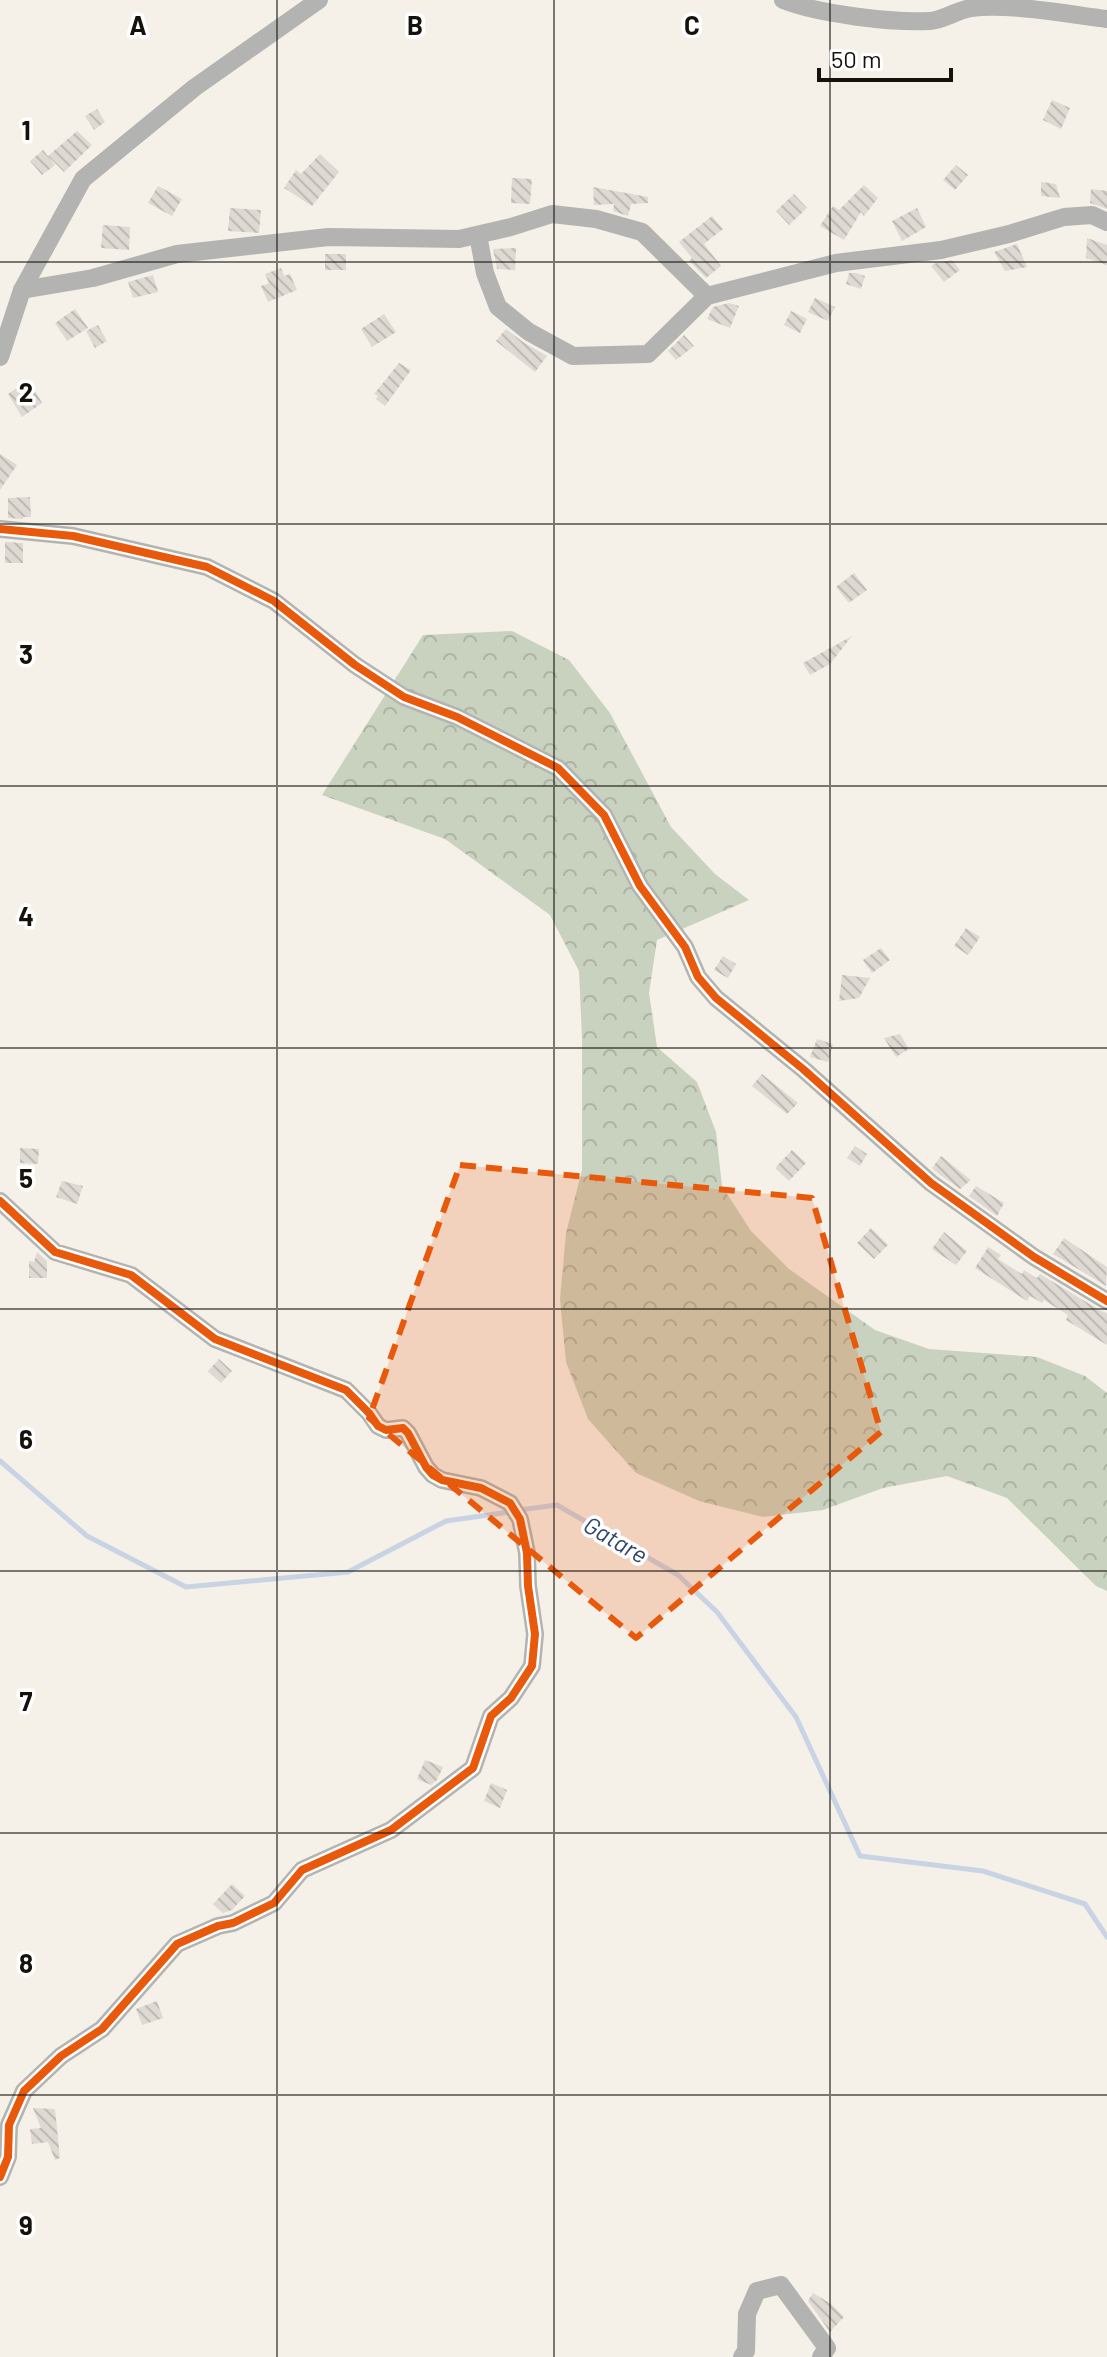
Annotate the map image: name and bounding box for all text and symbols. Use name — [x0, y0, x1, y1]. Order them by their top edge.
text: A — [129, 9, 147, 40]
text: B — [407, 9, 423, 40]
text: C — [684, 9, 700, 40]
scale bar — [819, 32, 951, 82]
text: 50 m — [831, 44, 882, 73]
text: 1 — [21, 114, 31, 145]
text: 2 — [19, 376, 33, 407]
text: 3 — [19, 638, 33, 669]
text: 4 — [18, 900, 34, 931]
text: 5 — [19, 1162, 33, 1193]
text: 6 — [19, 1423, 33, 1454]
water label: Gatare — [579, 1509, 653, 1569]
text: 7 — [20, 1685, 33, 1716]
text: 8 — [19, 1947, 33, 1978]
text: 9 — [19, 2209, 33, 2240]

